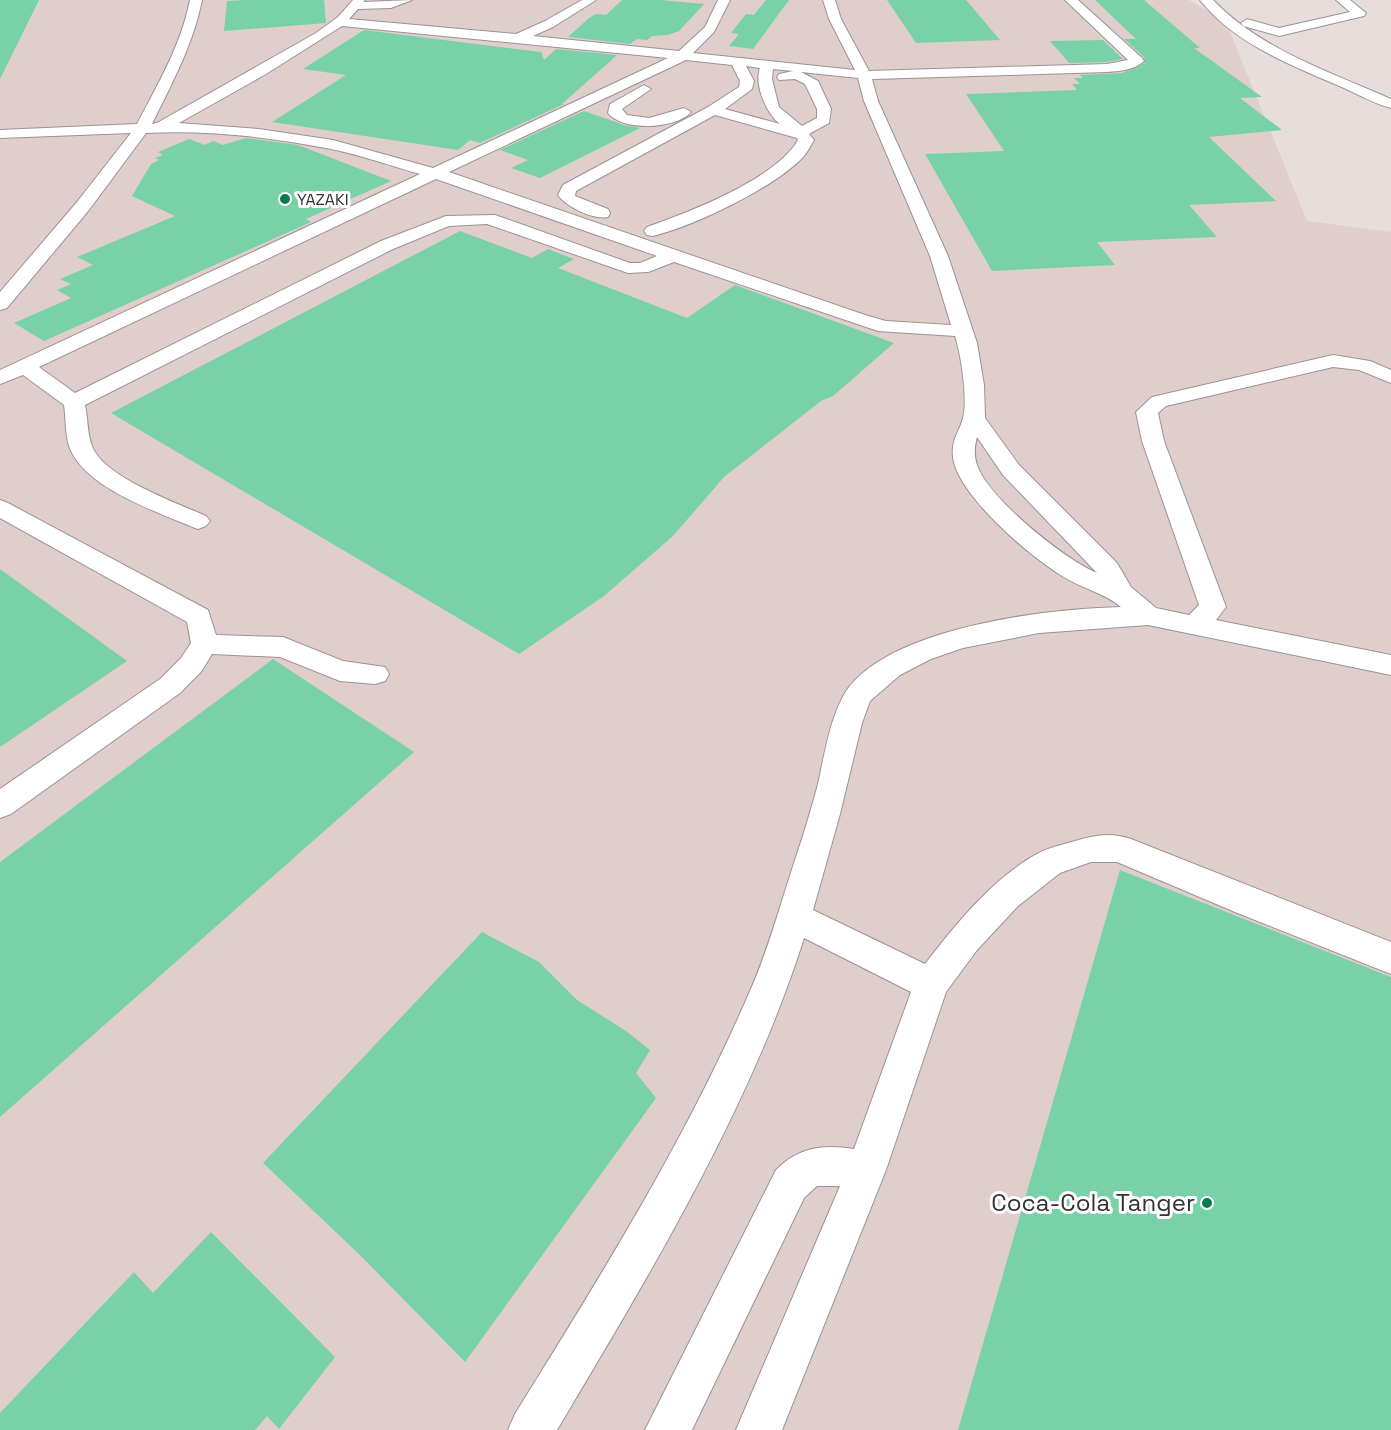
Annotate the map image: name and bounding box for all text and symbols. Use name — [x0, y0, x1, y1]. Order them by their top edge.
place label: YAZAKI — [297, 189, 349, 210]
marker: YAZAKI — [278, 192, 292, 206]
place label: Coca-Cola Tanger — [991, 1187, 1195, 1218]
marker: Coca-Cola Tanger — [1200, 1196, 1214, 1210]

